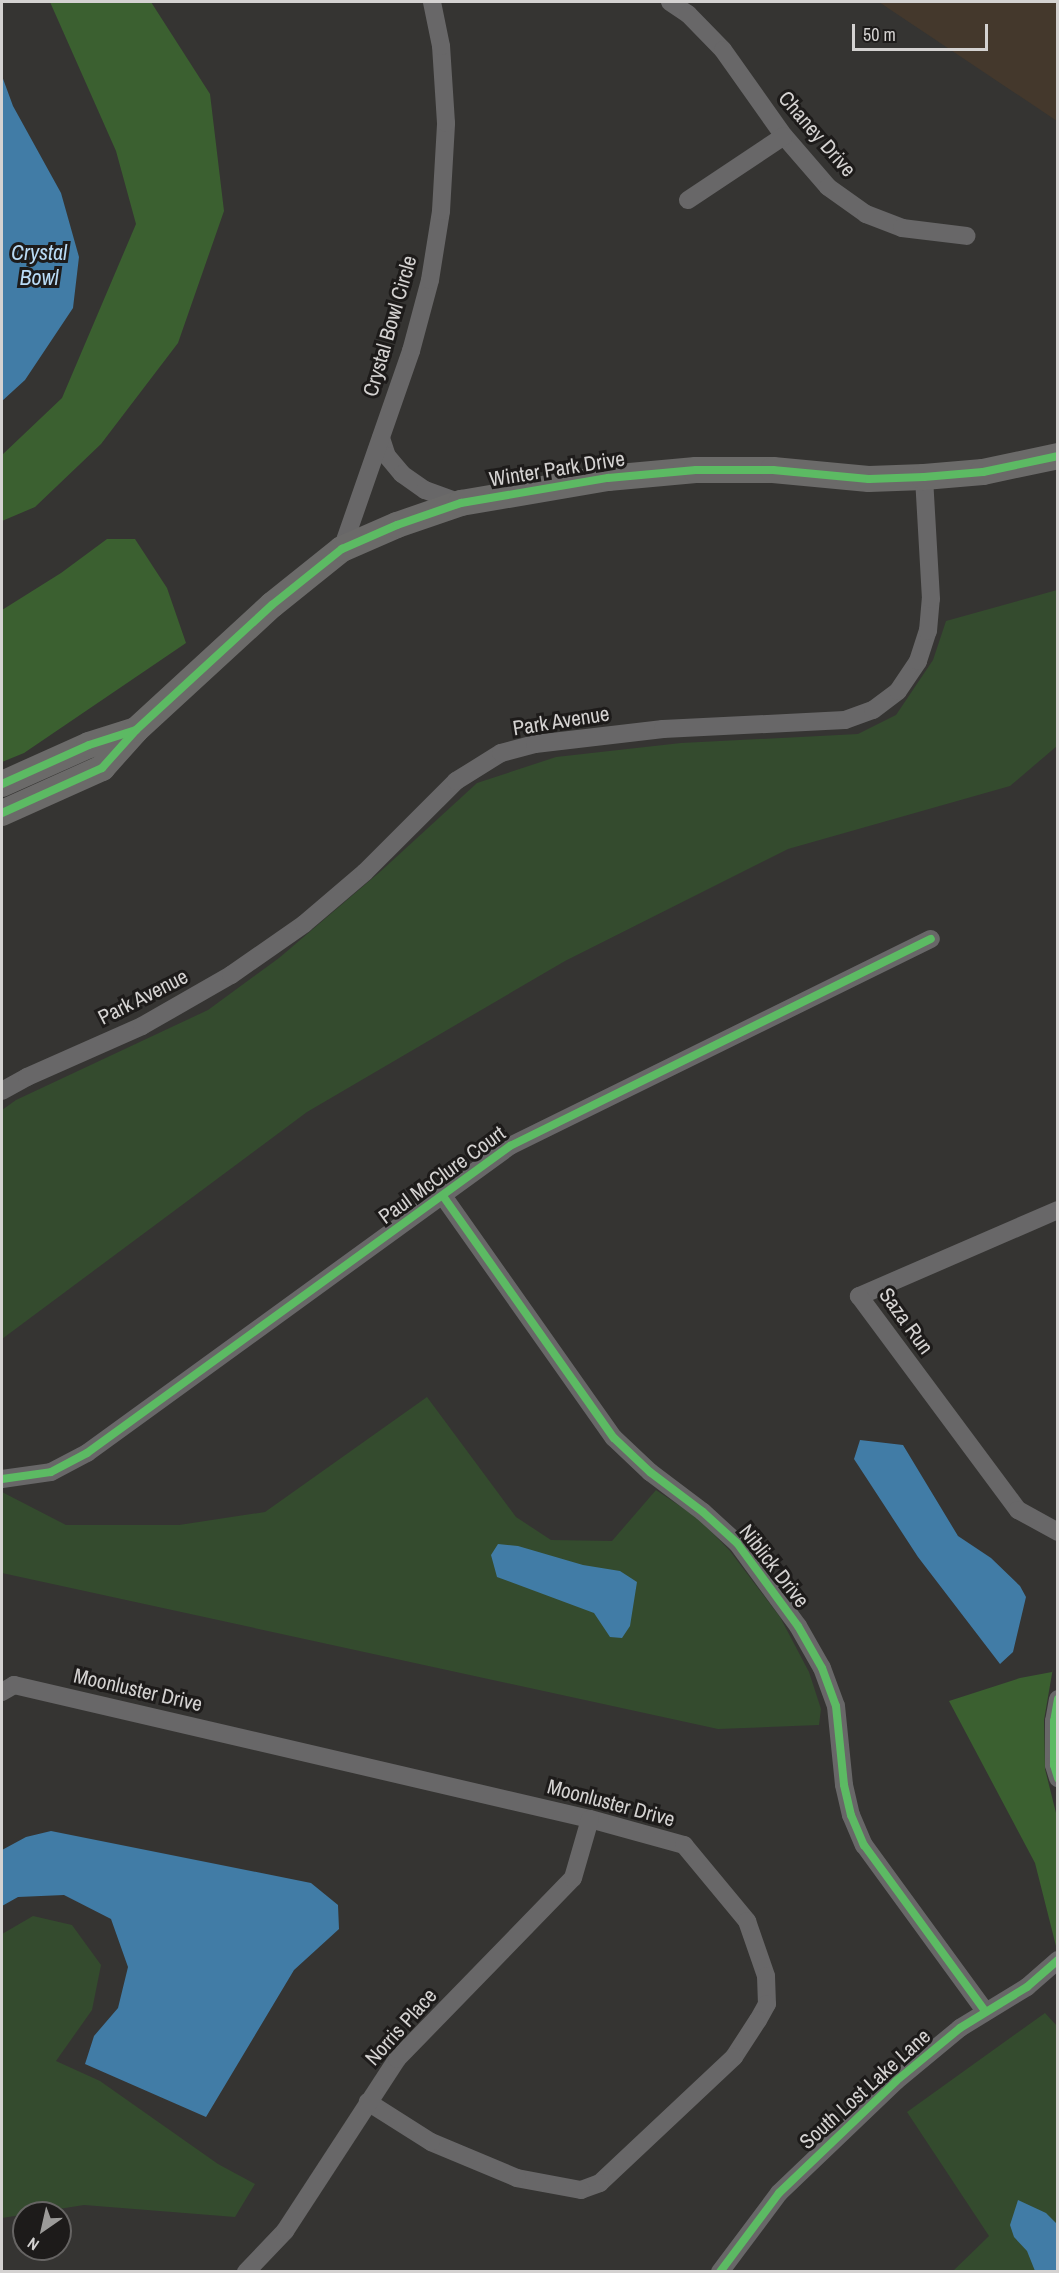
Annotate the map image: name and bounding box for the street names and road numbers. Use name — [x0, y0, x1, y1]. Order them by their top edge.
street label: Chaney Drive — [773, 86, 861, 182]
street label: Crystal Bowl Circle — [358, 253, 422, 399]
street label: Winter Park Drive — [487, 446, 627, 492]
street label: Park Avenue — [510, 701, 612, 741]
street label: Park Avenue — [93, 963, 193, 1031]
street label: Paul McClure Court — [374, 1121, 510, 1229]
street label: Saza Run — [874, 1283, 938, 1359]
street label: Niblick Drive — [734, 1519, 814, 1613]
street label: Moonluster Drive — [71, 1663, 205, 1717]
street label: Moonluster Drive — [544, 1774, 678, 1832]
street label: Norris Place — [360, 1983, 442, 2071]
street label: South Lost Lake Lane — [794, 2024, 936, 2154]

